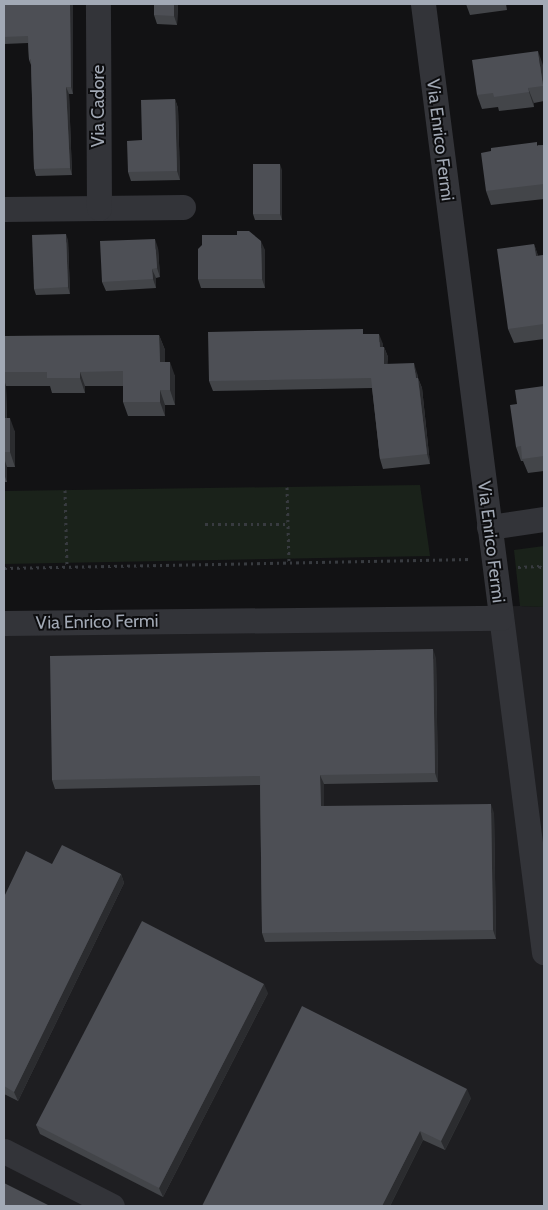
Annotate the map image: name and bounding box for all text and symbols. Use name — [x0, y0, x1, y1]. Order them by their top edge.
street label: Via Cadore — [87, 65, 109, 147]
street label: Via Enrico Fermi — [422, 78, 458, 202]
street label: Via Enrico Fermi — [473, 480, 509, 604]
street label: Via Enrico Fermi — [35, 610, 159, 634]

